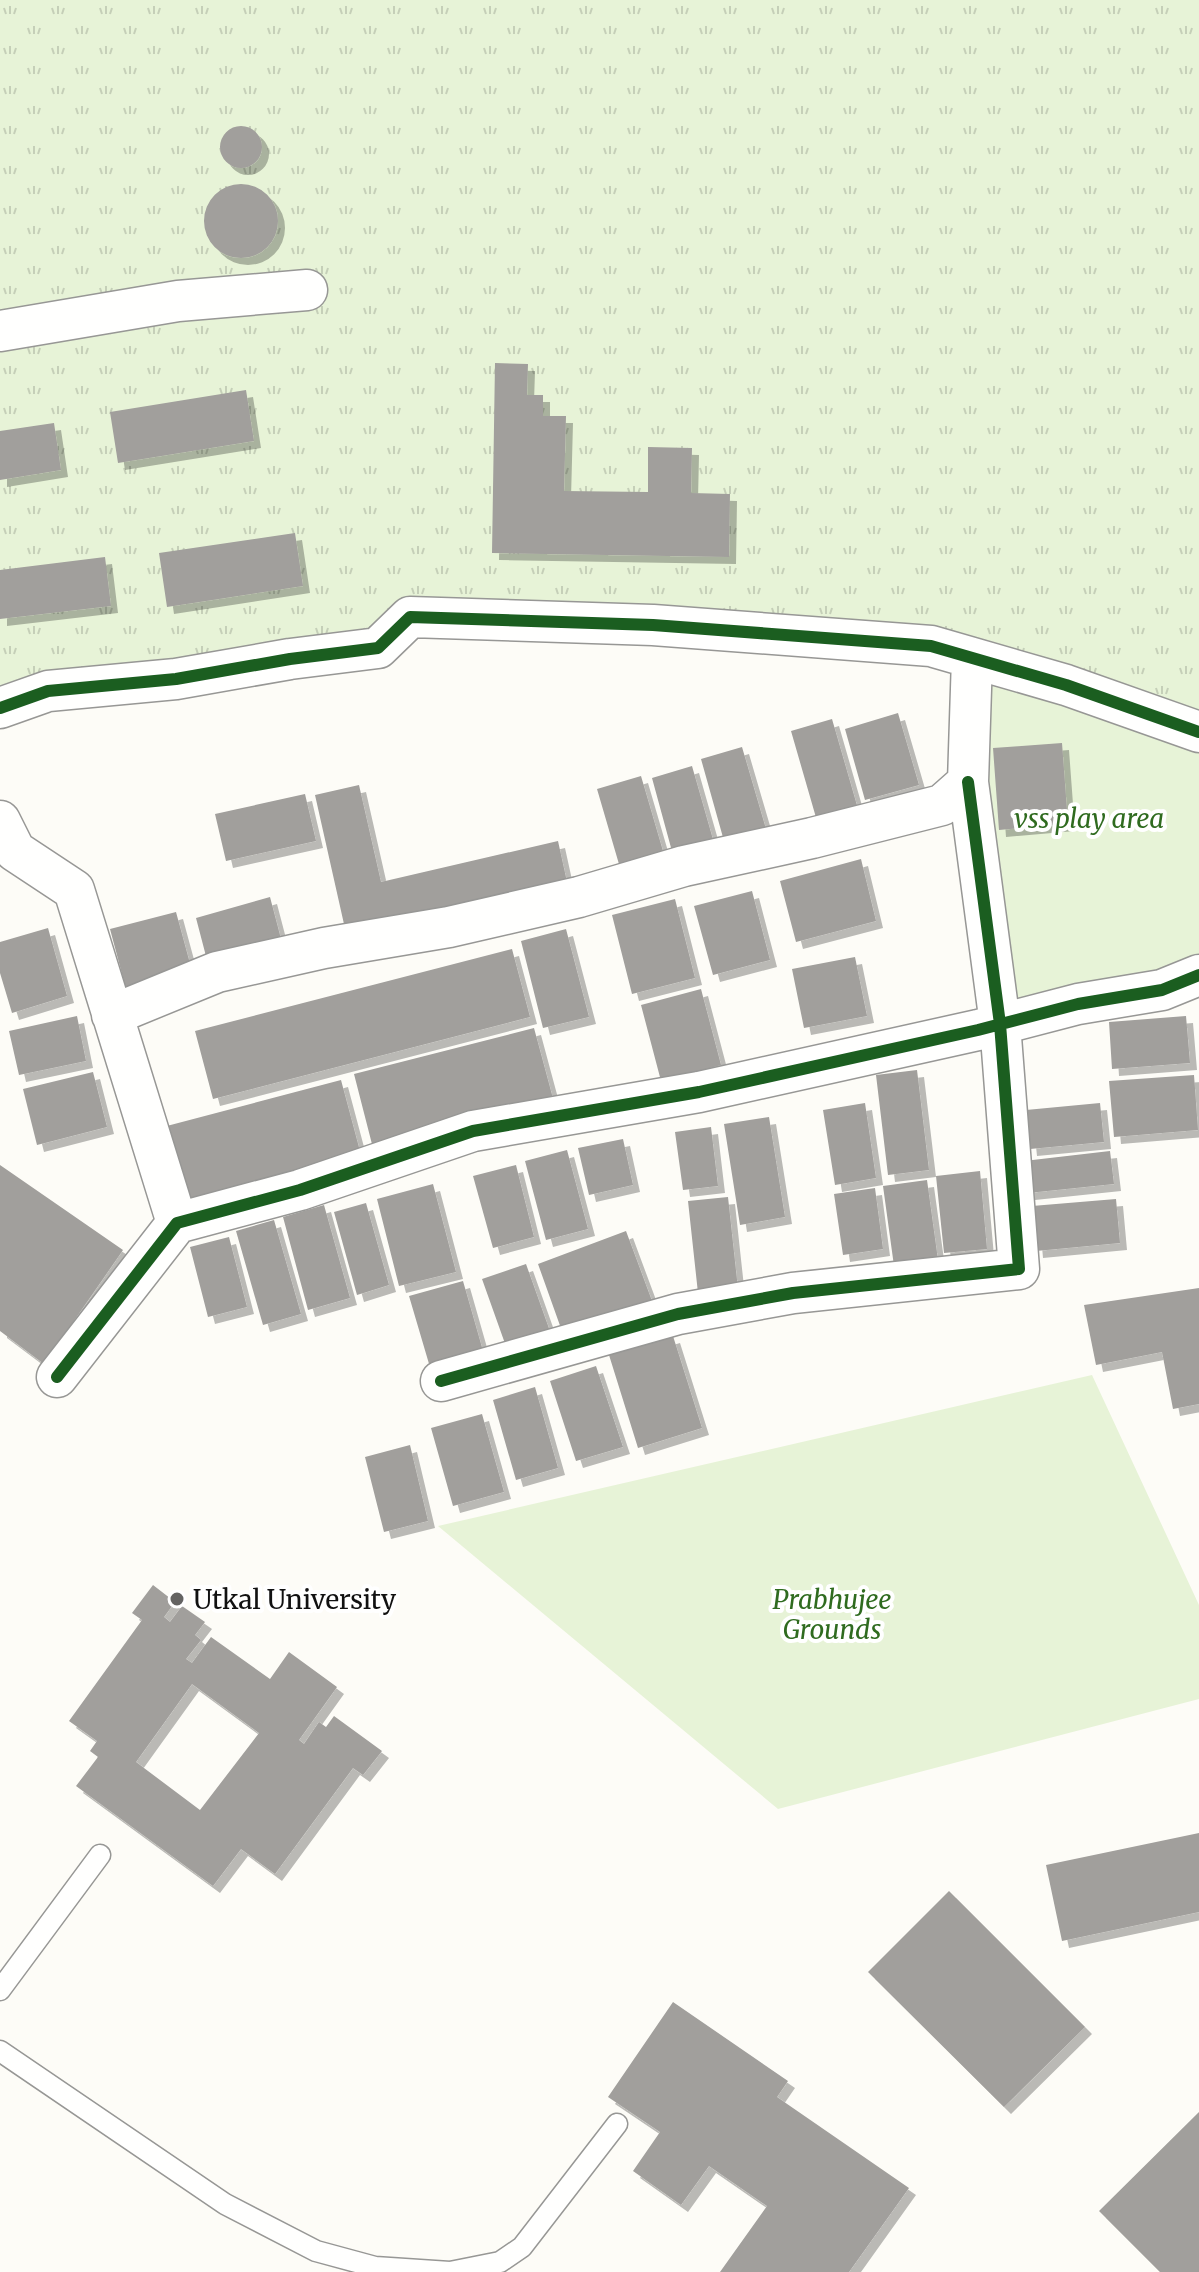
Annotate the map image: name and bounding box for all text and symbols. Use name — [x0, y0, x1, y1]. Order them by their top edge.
park label: vss play area — [1014, 802, 1164, 835]
place label: Utkal University — [193, 1583, 397, 1616]
park label: Prabhujee Grounds — [772, 1583, 892, 1646]
marker: Utkal University — [168, 1590, 186, 1608]

